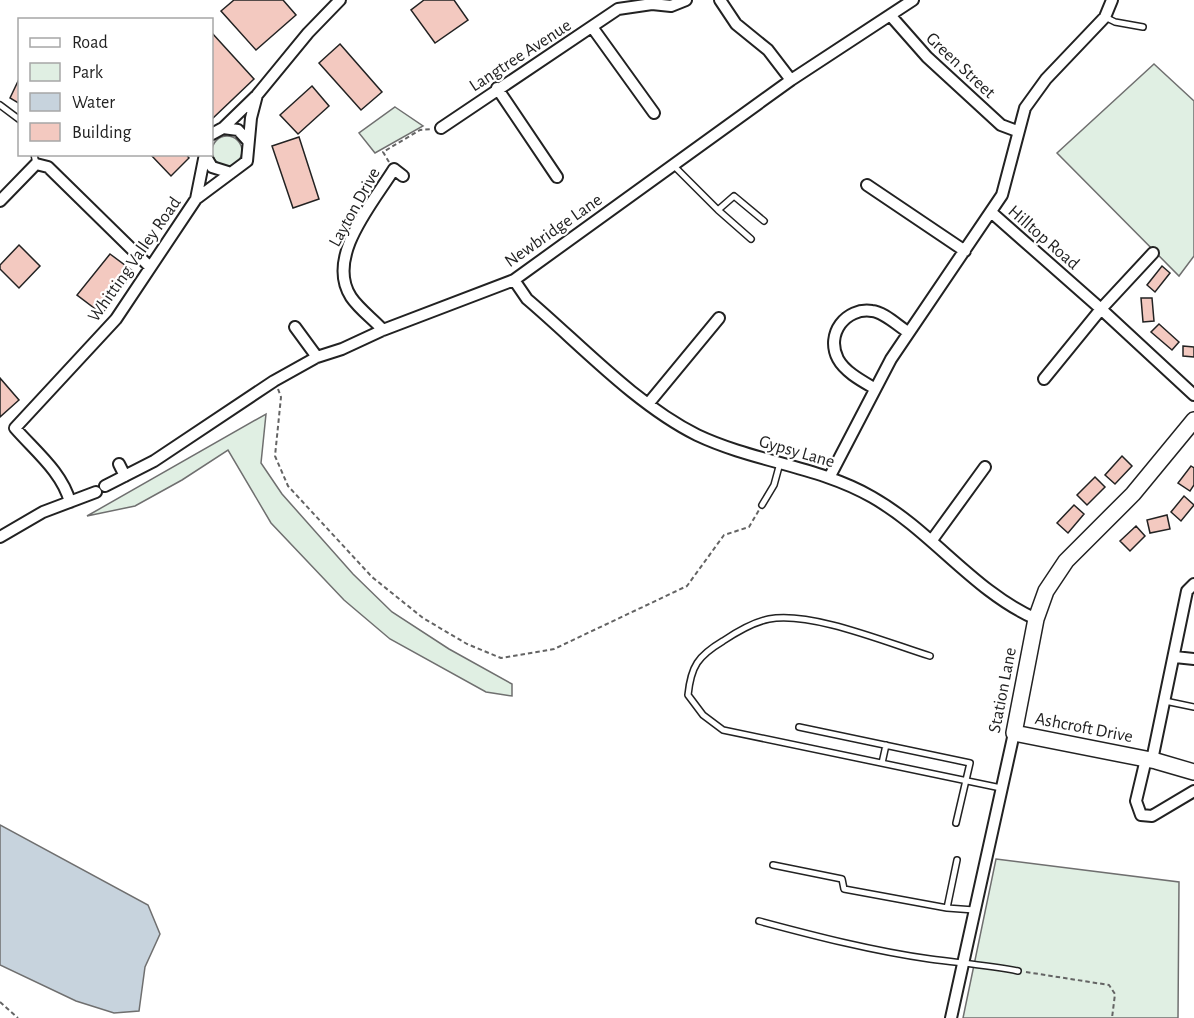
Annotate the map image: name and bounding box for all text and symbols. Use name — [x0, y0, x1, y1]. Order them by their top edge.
street label: Langtree Avenue — [466, 16, 575, 95]
legend — [18, 18, 213, 156]
street label: Green Street — [922, 29, 999, 102]
text: Road — [72, 34, 108, 52]
text: Park — [72, 64, 104, 82]
text: Water — [72, 94, 115, 112]
text: Building — [72, 124, 132, 142]
street label: Layton Drive — [326, 165, 384, 250]
street label: Newbridge Lane — [502, 191, 606, 271]
street label: Whitting Valley Road — [85, 194, 185, 325]
street label: Hilltop Road — [1004, 202, 1082, 273]
street label: Gypsy Lane — [757, 433, 837, 471]
street label: Station Lane — [986, 646, 1020, 735]
street label: Ashcroft Drive — [1033, 710, 1134, 746]

